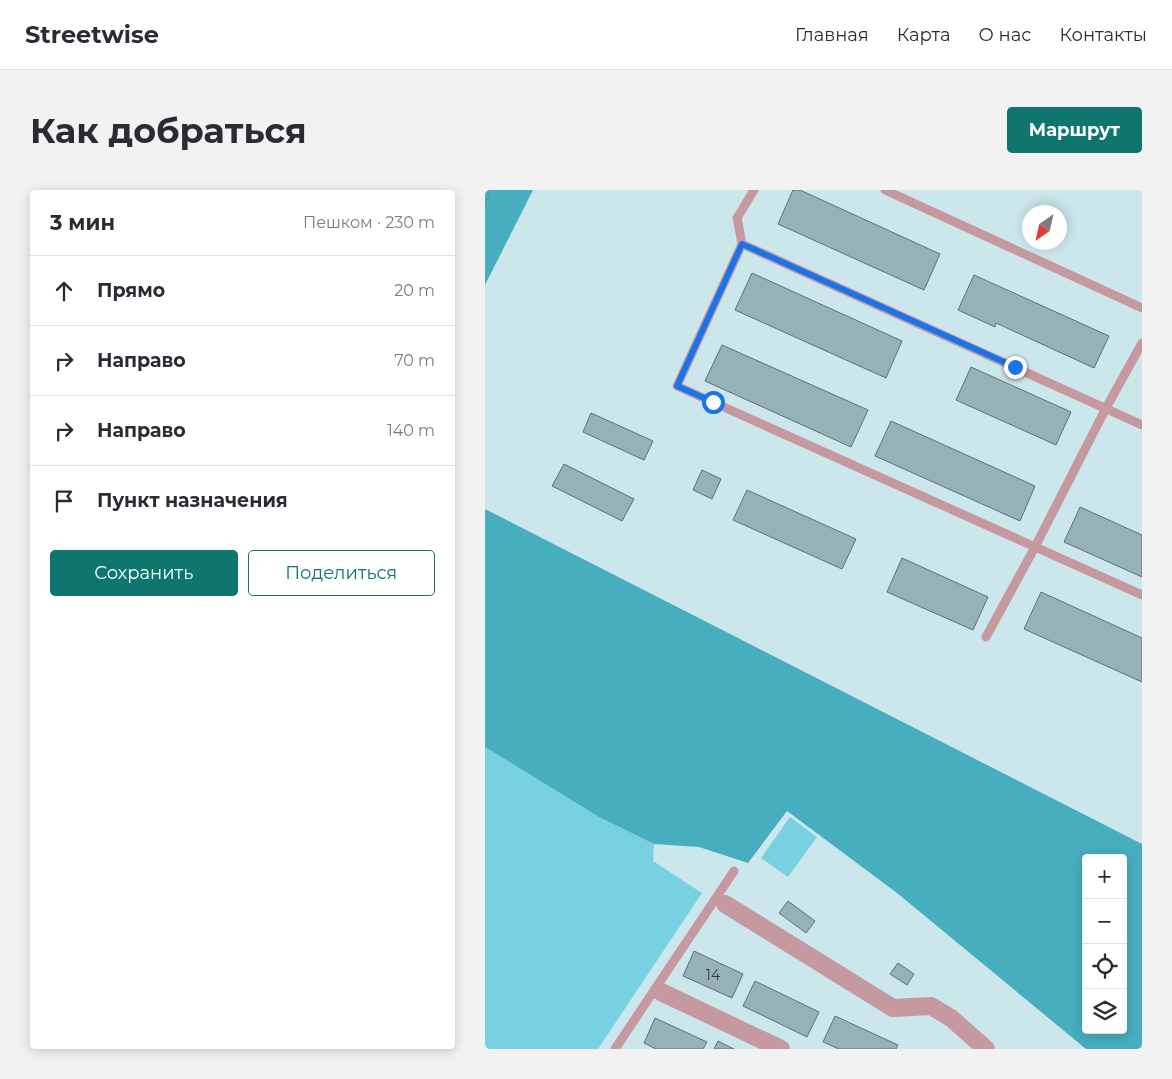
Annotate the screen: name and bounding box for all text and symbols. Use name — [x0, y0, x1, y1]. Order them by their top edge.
text: Streetwise — [25, 20, 159, 49]
text: Главная — [795, 24, 869, 46]
text: Карта — [897, 24, 951, 46]
text: О нас — [979, 24, 1031, 46]
text: Контакты — [1059, 24, 1147, 46]
button: Маршрут — [1007, 107, 1142, 153]
text: Как добраться — [30, 109, 307, 152]
north arrow — [1022, 205, 1067, 250]
text: 3 мин — [50, 210, 115, 235]
text: Пешком · 230 m — [303, 213, 435, 232]
icon: ahead — [50, 277, 78, 305]
text: Прямо — [97, 279, 165, 302]
text: 20 m — [394, 281, 435, 300]
icon: right — [50, 347, 78, 375]
text: Направо — [97, 349, 186, 372]
text: 70 m — [394, 351, 435, 370]
route end — [1004, 356, 1027, 379]
route start — [702, 391, 725, 414]
icon: right — [50, 417, 78, 445]
text: Направо — [97, 419, 186, 442]
text: 140 m — [387, 421, 435, 440]
icon: arrive — [50, 487, 78, 515]
text: Пункт назначения — [97, 489, 288, 512]
button: Сохранить — [50, 550, 238, 596]
button: Поделиться — [248, 550, 435, 596]
map controls — [1082, 854, 1127, 1034]
button: + — [1082, 854, 1127, 899]
button: − — [1082, 899, 1127, 944]
button: locate — [1082, 944, 1127, 989]
house number: 14 — [706, 966, 721, 984]
button: layers — [1082, 989, 1127, 1034]

